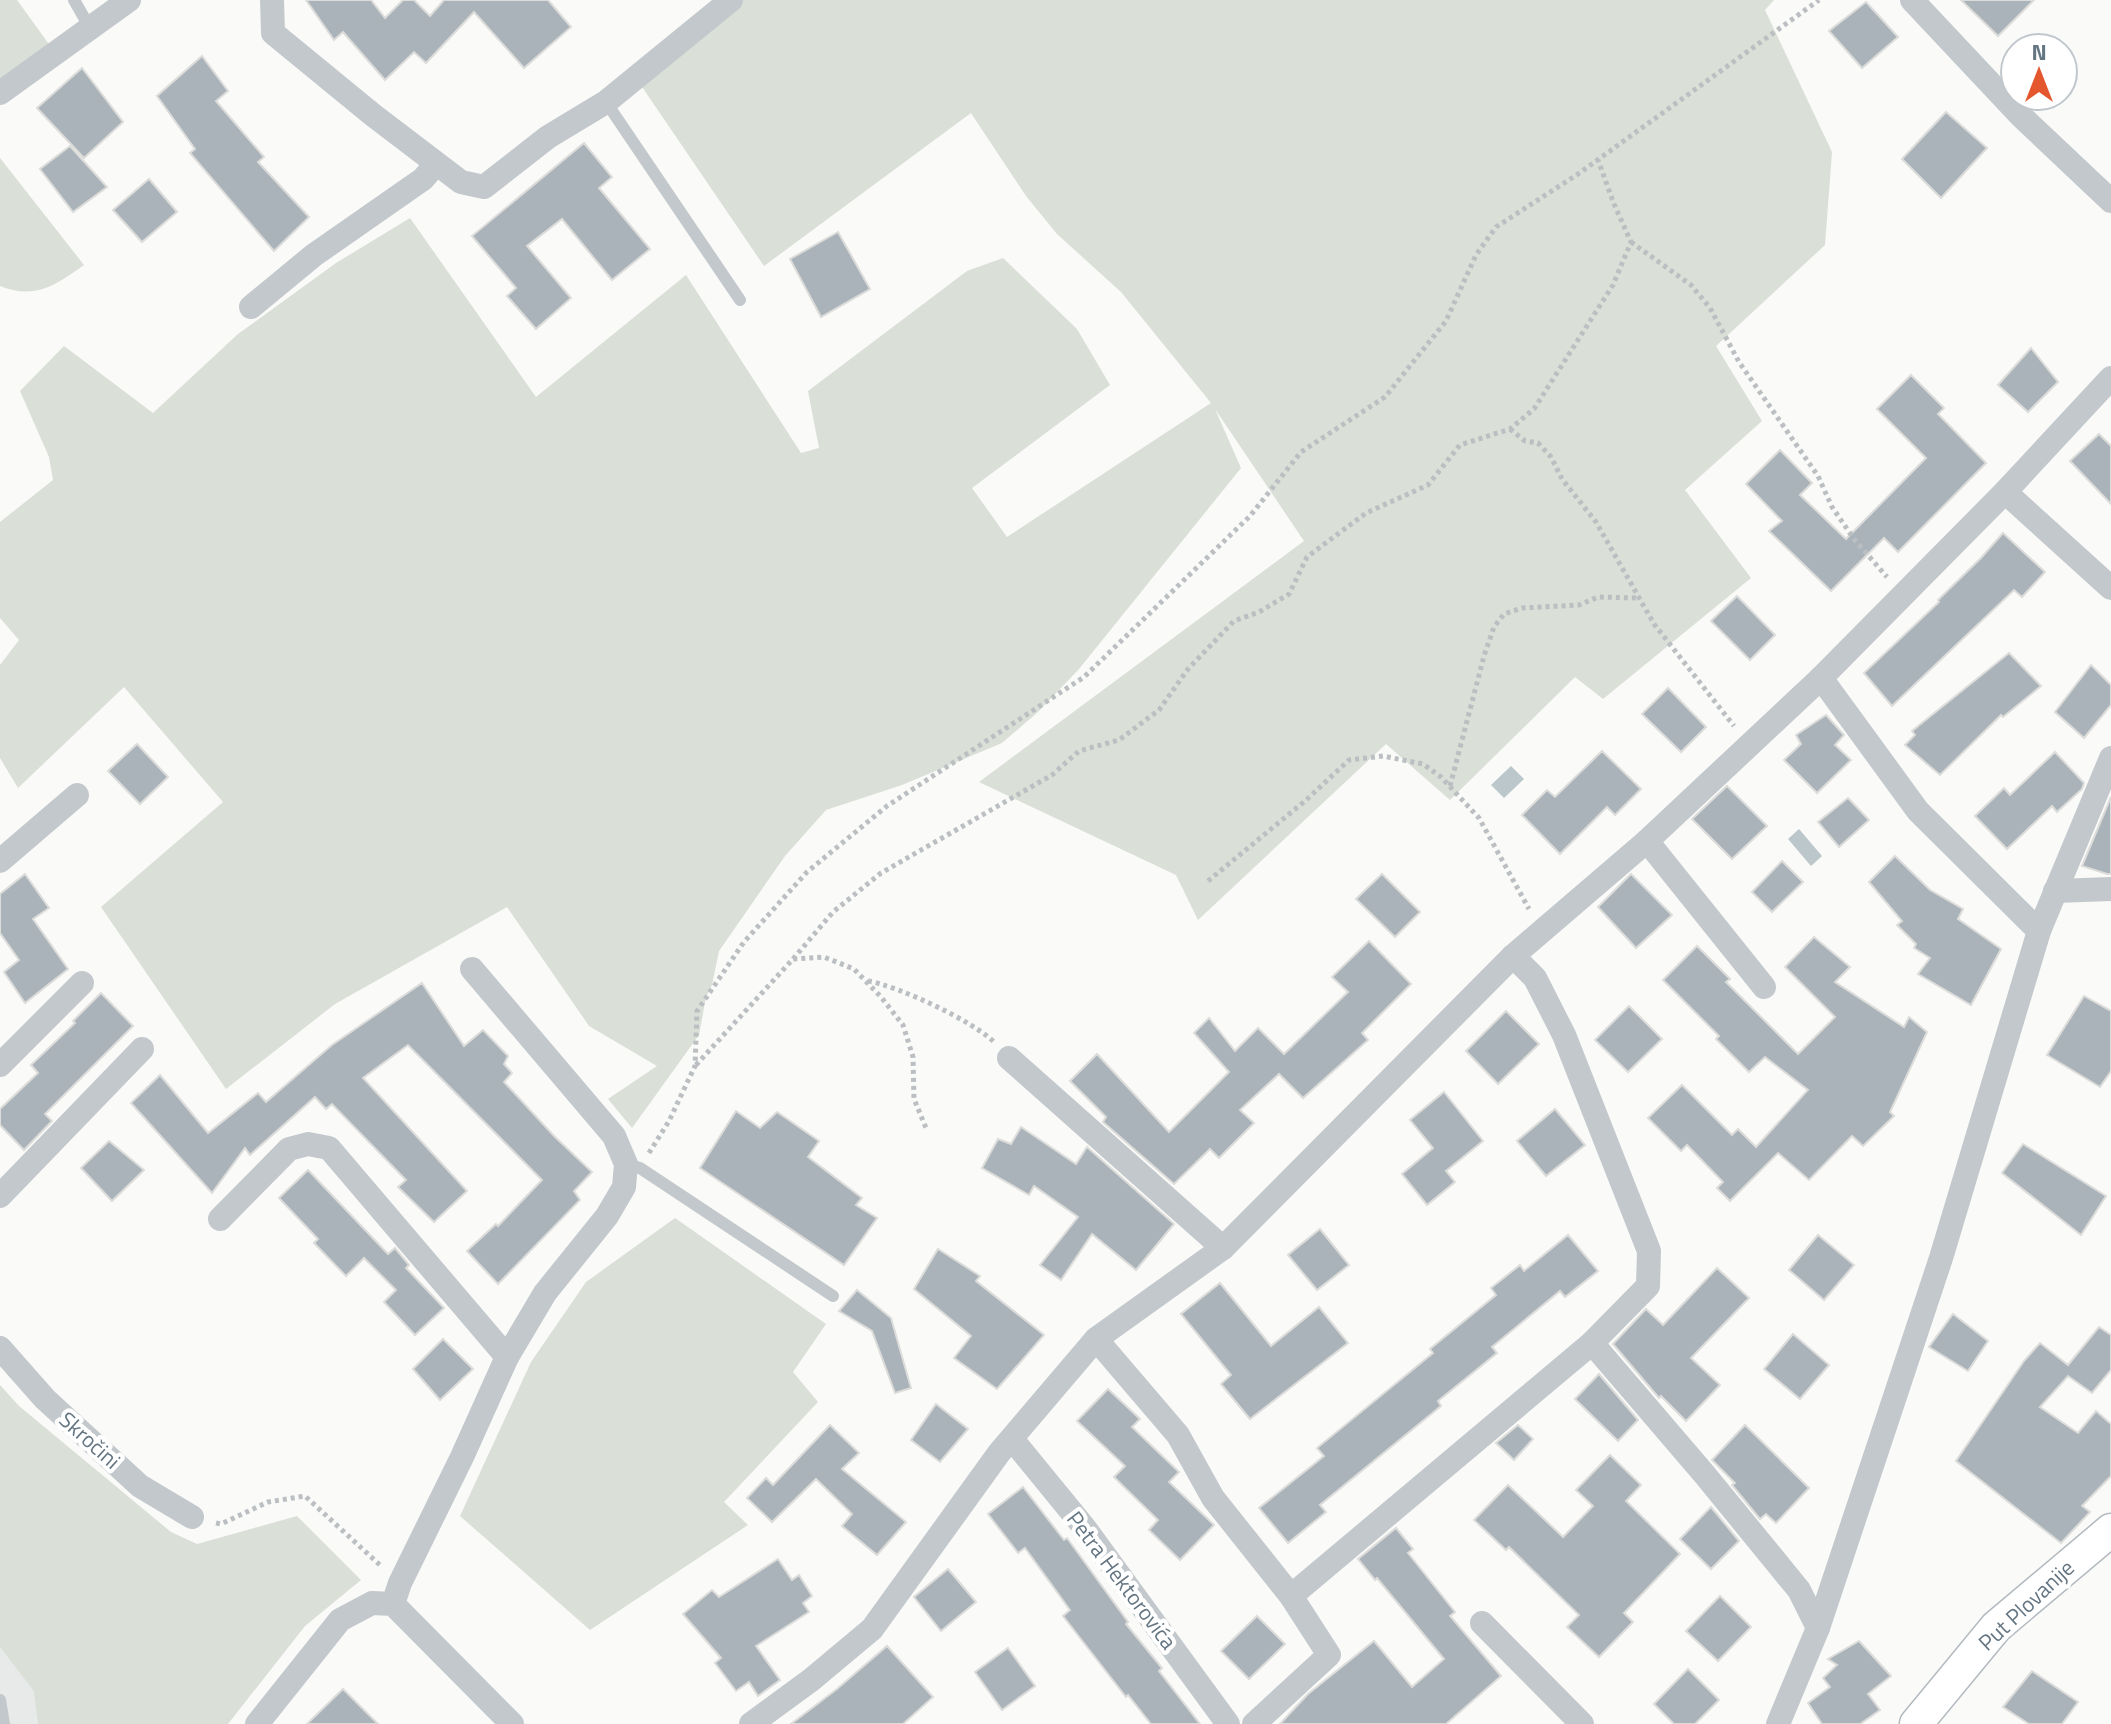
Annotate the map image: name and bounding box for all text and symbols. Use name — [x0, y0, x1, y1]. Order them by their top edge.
north arrow — [1999, 32, 2079, 112]
text: N — [2031, 35, 2047, 69]
street label: Skročini — [52, 1403, 128, 1477]
street label: Petra Hektorovića — [1059, 1504, 1185, 1656]
street label: Put Plovanije — [1970, 1551, 2082, 1659]

